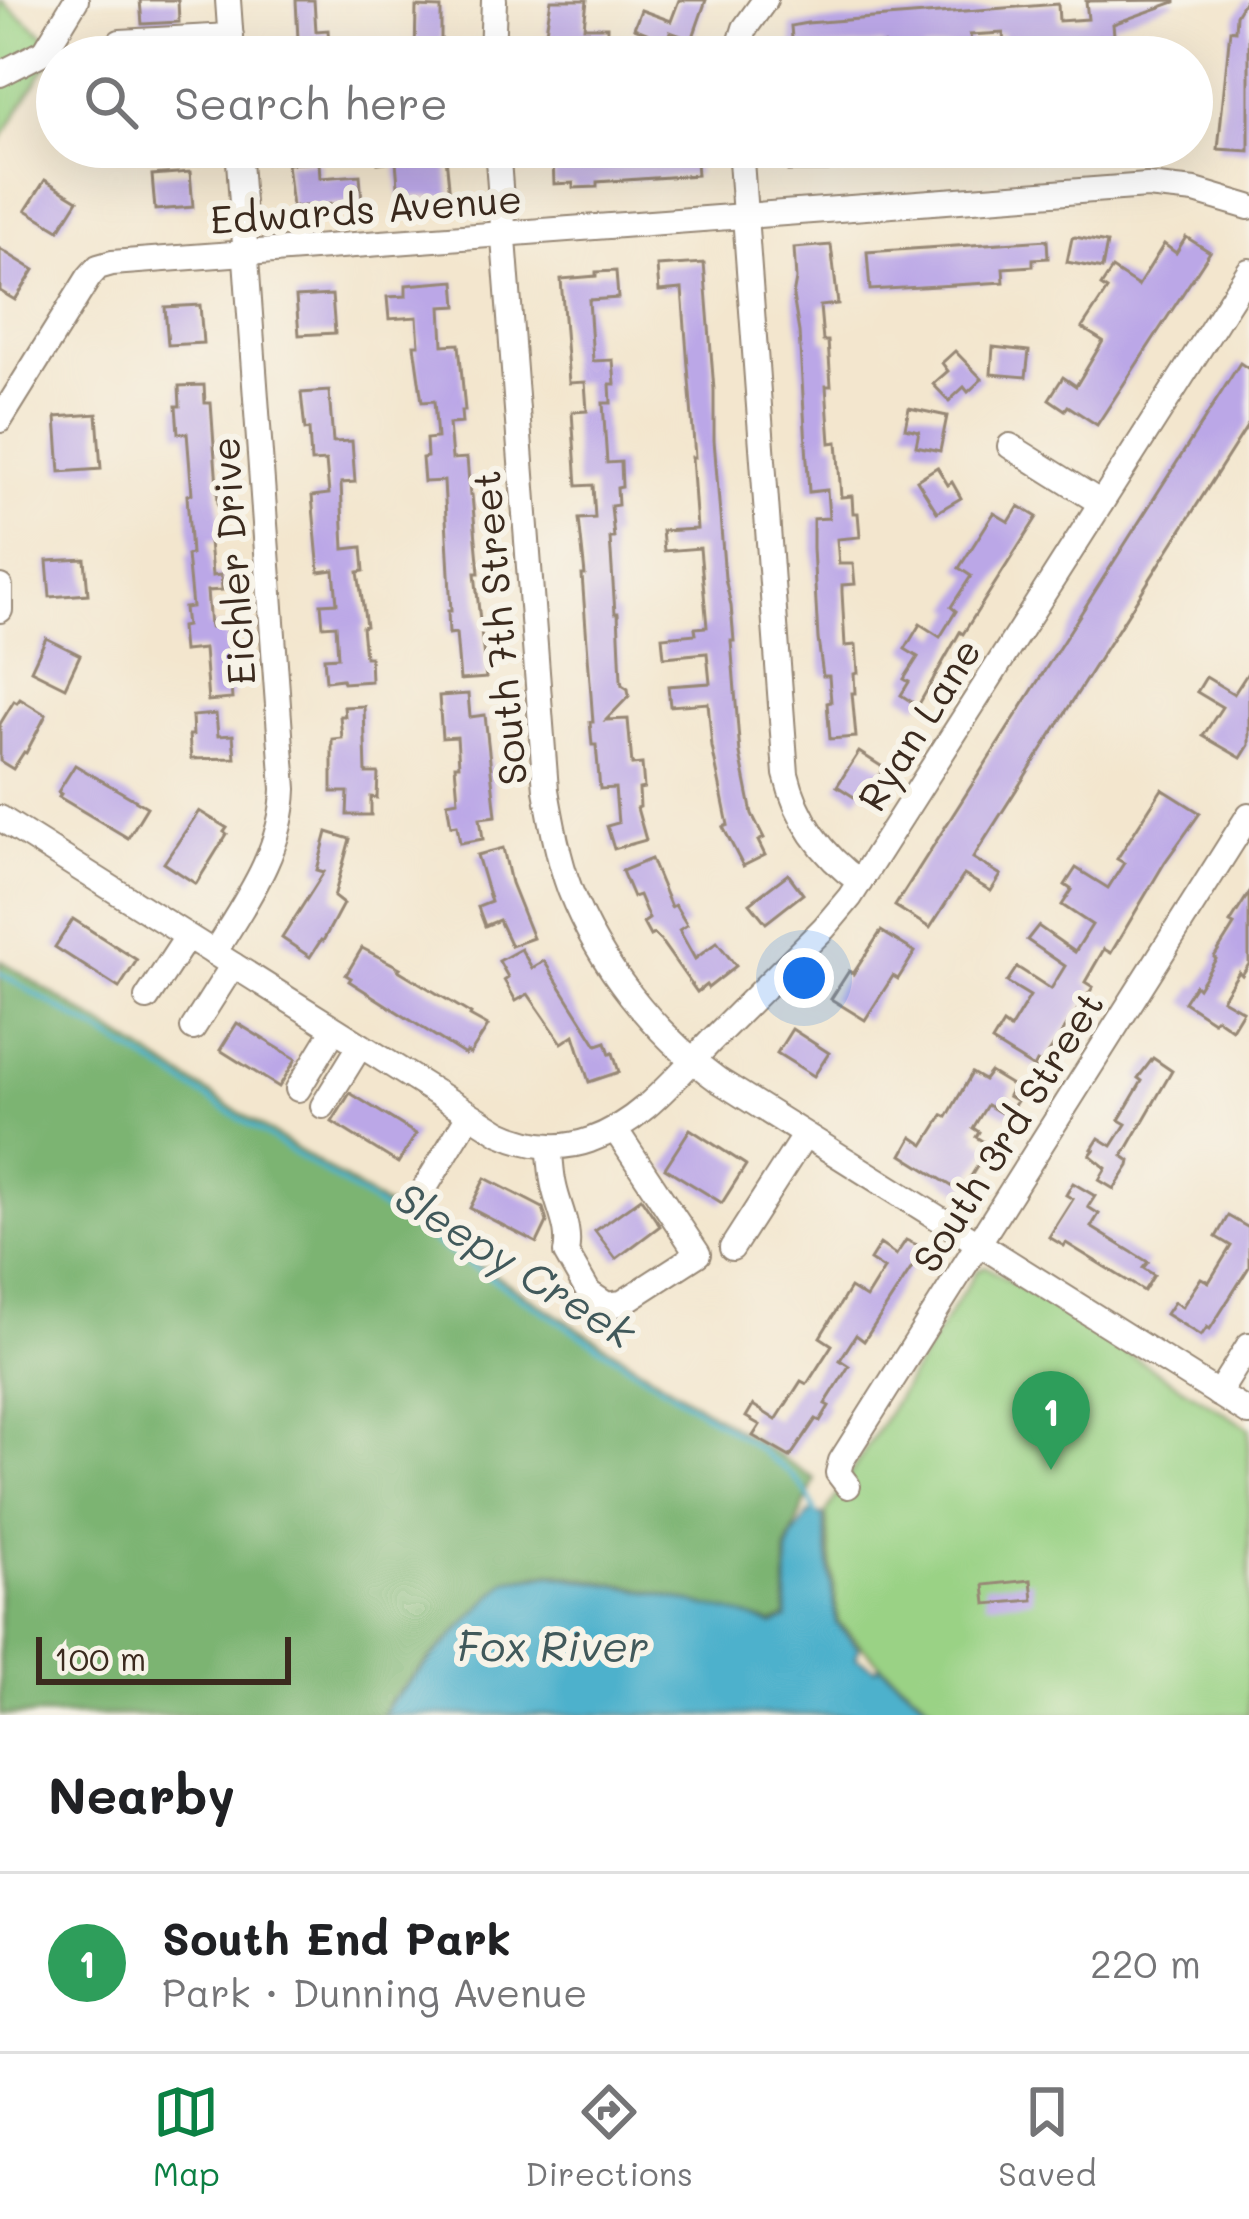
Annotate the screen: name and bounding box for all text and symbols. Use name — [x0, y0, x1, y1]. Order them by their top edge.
search box — [36, 36, 1213, 168]
icon: search — [78, 69, 144, 135]
text: Search here — [174, 73, 448, 131]
street label: Edwards Avenue — [208, 172, 524, 244]
street label: Eichler Drive — [198, 435, 266, 687]
street label: South 7th Street — [459, 469, 537, 787]
street label: Ryan Lane — [845, 628, 991, 820]
your location — [774, 948, 834, 1008]
street label: South 3rd Street — [900, 981, 1114, 1281]
water label: Sleepy Creek — [386, 1168, 647, 1360]
pin: 1 — [1012, 1371, 1090, 1470]
water label: Fox River — [457, 1618, 649, 1673]
scale bar — [36, 1631, 291, 1684]
text: 100 m — [54, 1636, 146, 1679]
text: Nearby — [48, 1760, 235, 1827]
text: South End Park — [162, 1908, 511, 1966]
text: 1 — [78, 1937, 96, 1988]
text: 220 m — [1090, 1937, 1201, 1988]
text: Park · Dunning Avenue — [162, 1966, 587, 2017]
tab: Map — [153, 2079, 220, 2194]
tab: Directions — [525, 2079, 693, 2194]
tab: Saved — [998, 2079, 1096, 2194]

